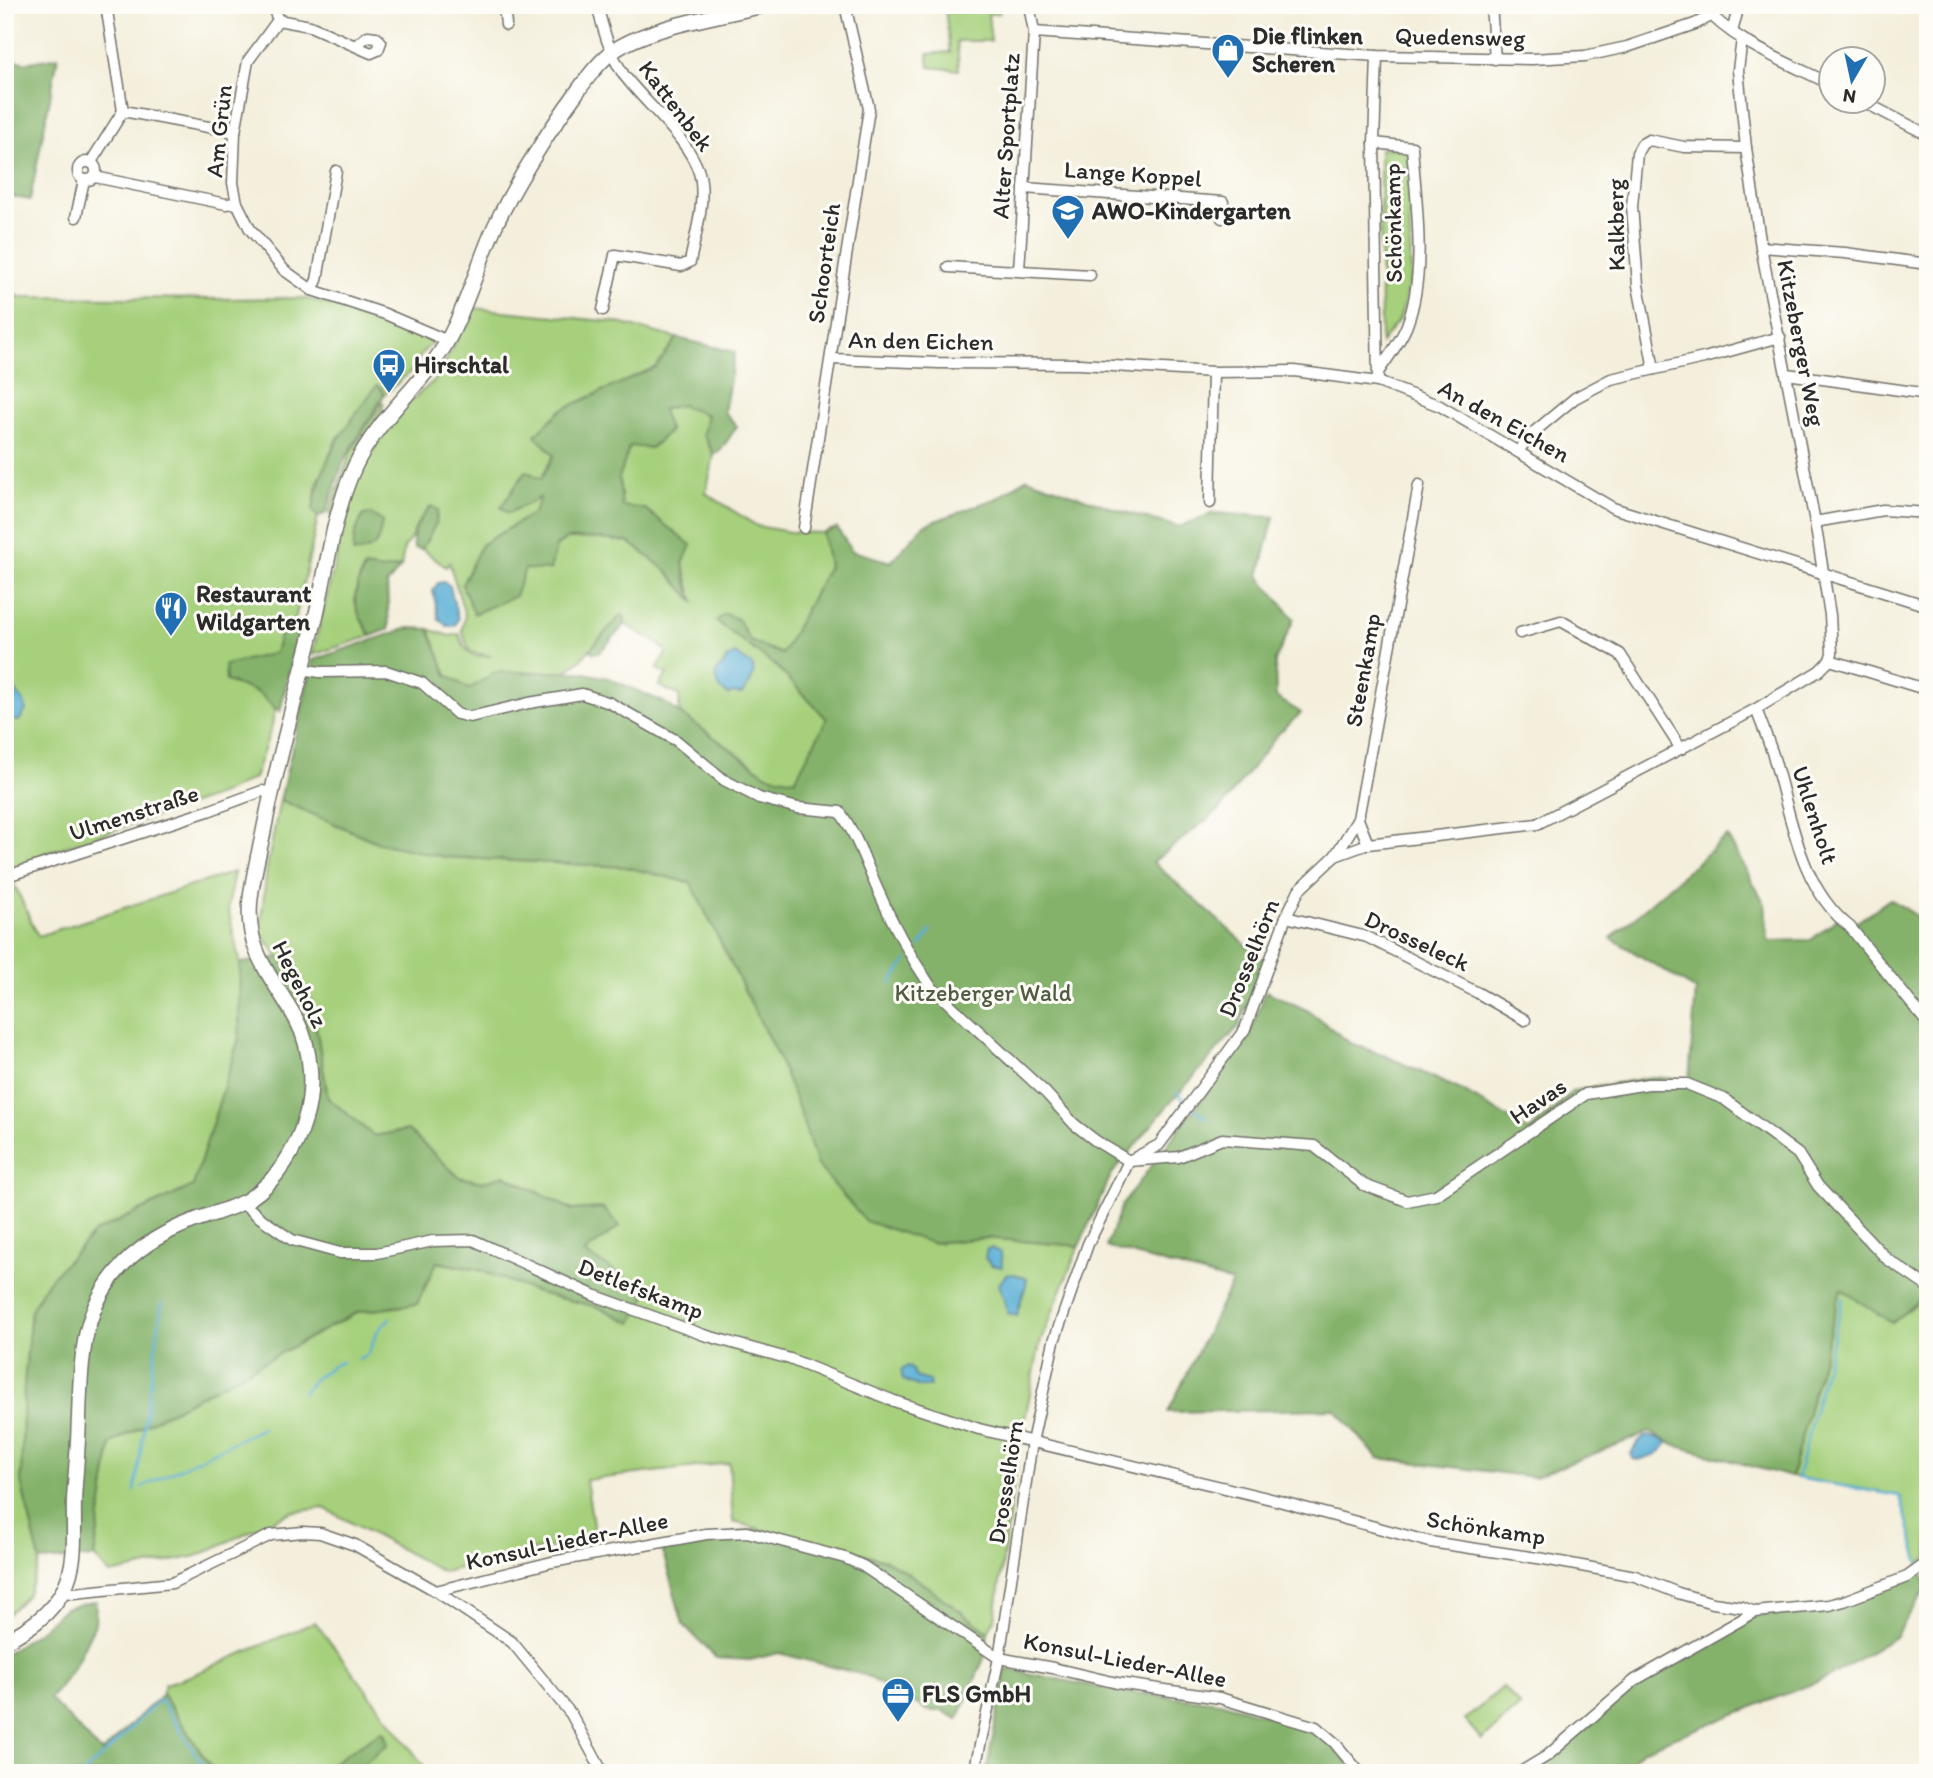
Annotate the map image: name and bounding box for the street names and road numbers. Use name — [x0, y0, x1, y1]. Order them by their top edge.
street label: Quedensweg — [1395, 21, 1526, 52]
street label: Alter Sportplatz — [985, 52, 1026, 220]
street label: Kattenbek — [633, 55, 720, 157]
street label: Am Grün — [199, 83, 238, 179]
street label: Lange Koppel — [1063, 154, 1203, 193]
street label: Schönkamp — [1377, 163, 1408, 283]
street label: Kalkberg — [1600, 178, 1631, 272]
street label: Schoorteich — [801, 201, 846, 325]
street label: Kitzeberger Weg — [1771, 257, 1832, 429]
street label: An den Eichen — [848, 325, 994, 356]
street label: An den Eichen — [1433, 373, 1575, 469]
street label: Steenkamp — [1338, 611, 1387, 729]
street label: Uhlenholt — [1786, 762, 1845, 868]
street label: Ulmenstraße — [65, 778, 202, 847]
street label: Drosselhörn — [1212, 894, 1286, 1021]
street label: Drosseleck — [1360, 904, 1475, 978]
street label: Hegeholz — [266, 935, 335, 1032]
street label: Havas — [1504, 1071, 1572, 1130]
street label: Detlefskamp — [574, 1251, 708, 1326]
street label: Drosselhörn — [981, 1417, 1030, 1546]
street label: Schönkamp — [1425, 1504, 1548, 1551]
street label: Konsul-Lieder-Allee — [463, 1505, 671, 1576]
street label: Konsul-Lieder-Allee — [1021, 1626, 1229, 1693]

